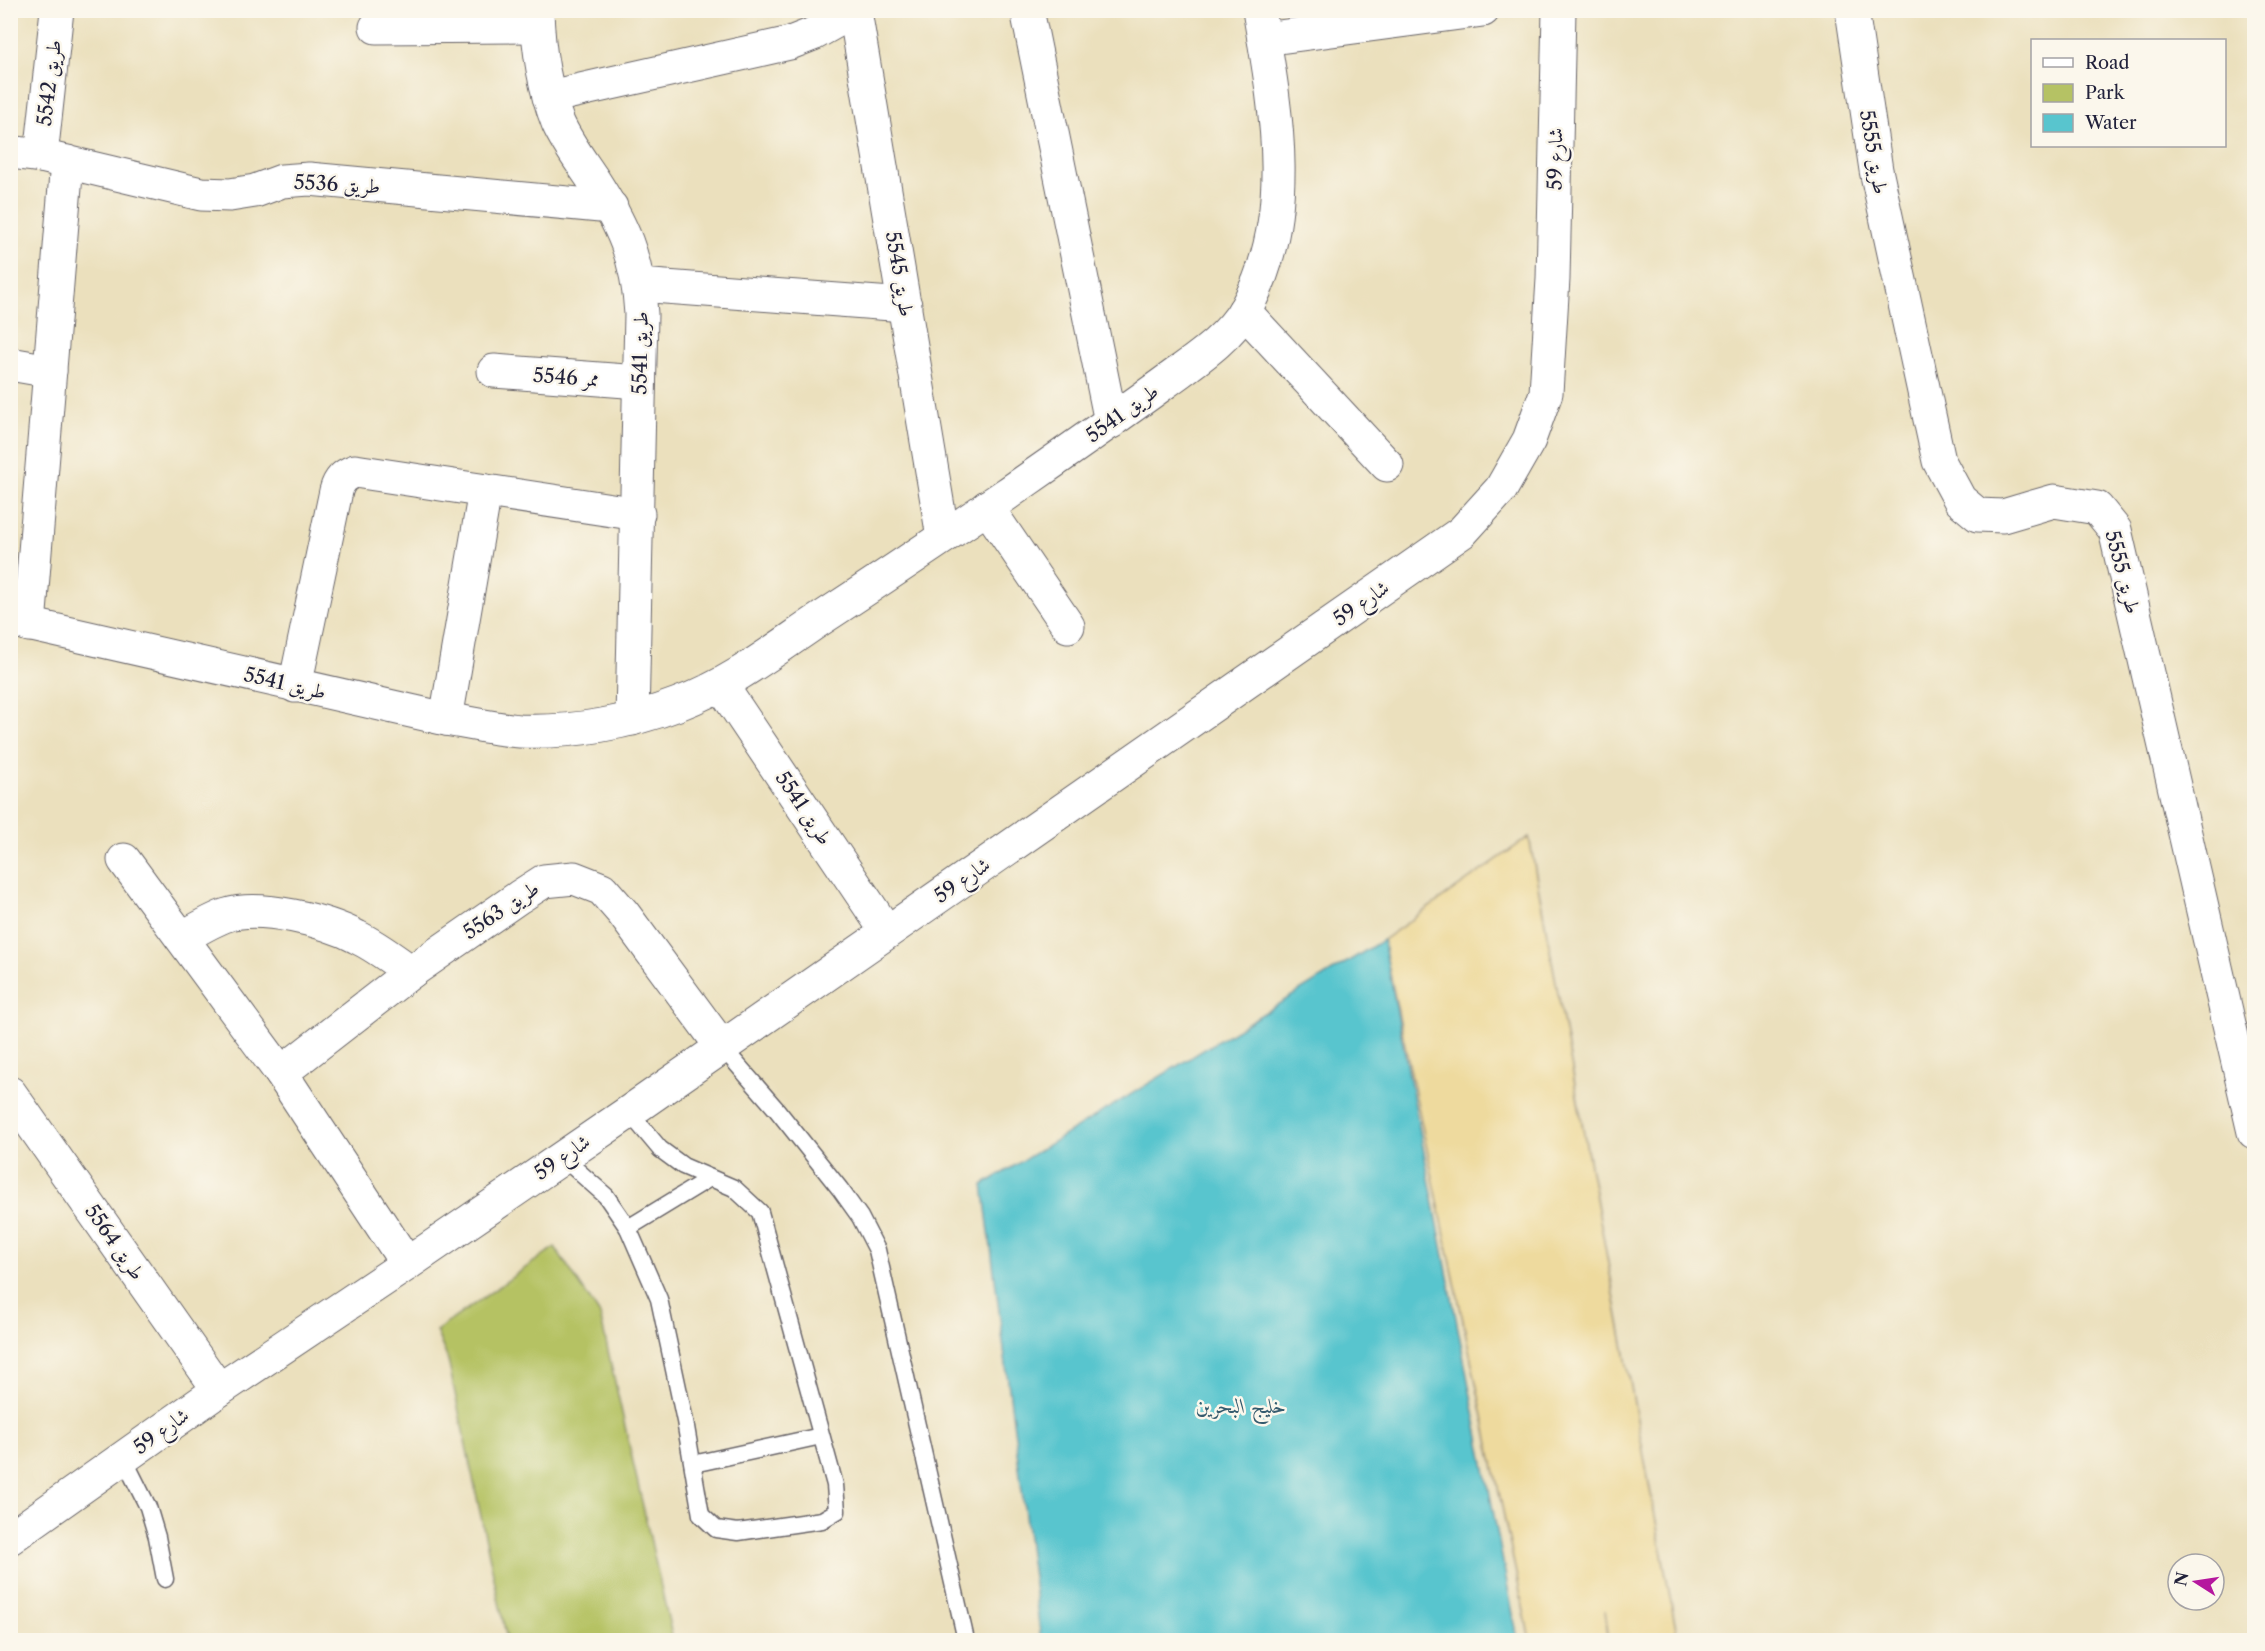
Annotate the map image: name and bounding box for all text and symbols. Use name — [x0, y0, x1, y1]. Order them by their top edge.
street label: طريق 5542 — [32, 39, 67, 128]
legend — [2031, 39, 2226, 147]
text: Road — [2085, 52, 2130, 74]
text: Park — [2085, 82, 2126, 104]
street label: طريق 5555 — [1854, 108, 1893, 196]
text: Water — [2084, 112, 2137, 134]
street label: شارع 59 — [1542, 127, 1574, 191]
street label: طريق 5536 — [293, 170, 381, 199]
street label: طريق 5545 — [880, 230, 919, 319]
street label: طريق 5541 — [627, 311, 654, 395]
street label: ممر 5546 — [532, 363, 600, 392]
street label: طريق 5541 — [1081, 379, 1163, 448]
street label: طريق 5555 — [2099, 528, 2146, 617]
street label: شارع 59 — [1328, 575, 1397, 636]
street label: طريق 5541 — [241, 662, 328, 705]
street label: طريق 5541 — [770, 767, 837, 850]
street label: شارع 59 — [929, 852, 998, 913]
street label: طريق 5563 — [458, 876, 544, 945]
street label: شارع 59 — [529, 1129, 598, 1190]
street label: طريق 5564 — [79, 1200, 150, 1285]
water label: خليج البحرين — [1195, 1393, 1287, 1425]
street label: شارع 59 — [129, 1403, 197, 1464]
north arrow — [2166, 1552, 2226, 1612]
text: N — [2170, 1570, 2193, 1588]

